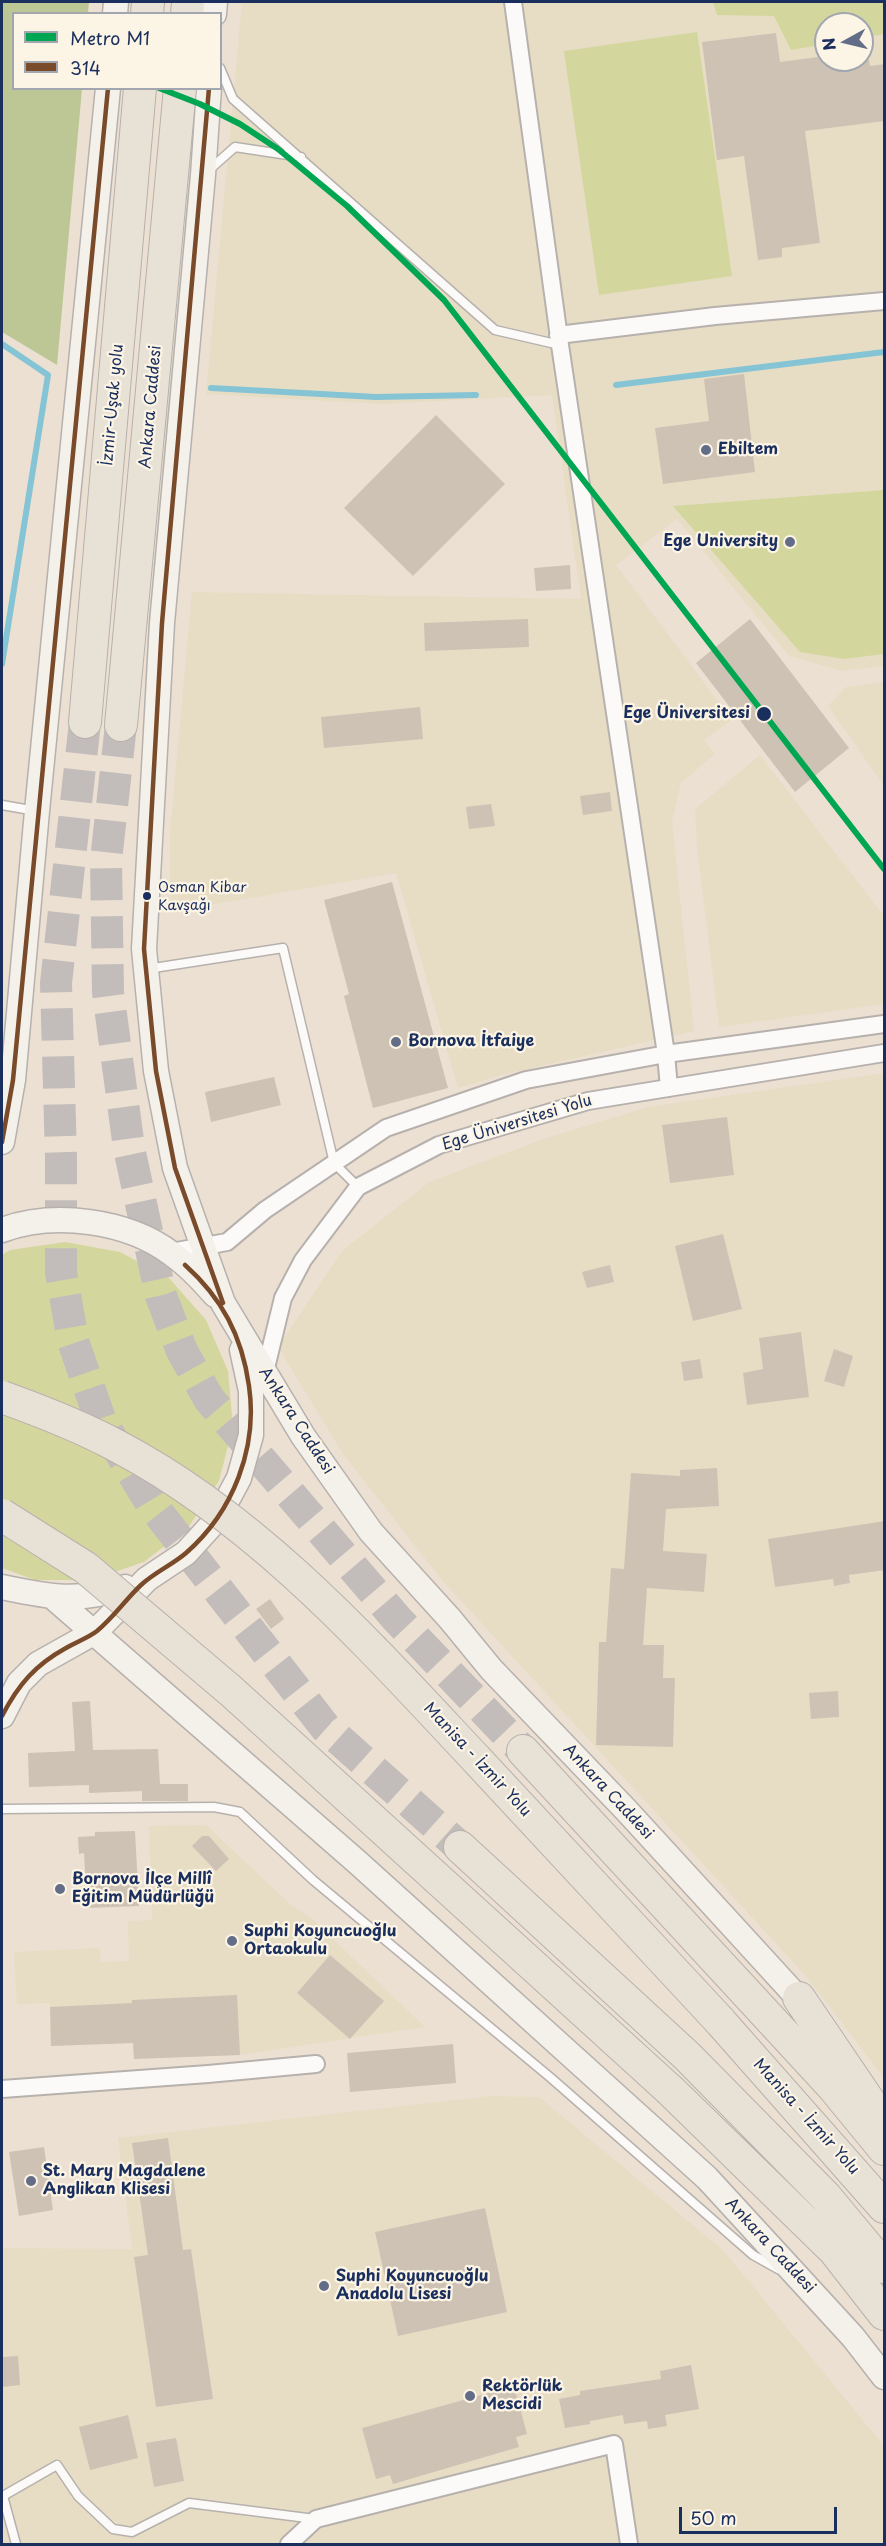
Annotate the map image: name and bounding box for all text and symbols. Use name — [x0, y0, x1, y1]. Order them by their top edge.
legend — [12, 12, 222, 90]
north arrow — [814, 12, 874, 72]
text: Metro M1 — [70, 24, 150, 51]
text: N — [815, 36, 841, 52]
text: 314 — [70, 54, 101, 81]
street label: İzmir-Uşak yolu — [98, 343, 128, 467]
street label: Ankara Caddesi — [136, 345, 166, 469]
place label: Ebiltem — [718, 440, 778, 460]
marker: Ebiltem — [699, 443, 713, 457]
place label: Ege University — [663, 532, 778, 552]
marker: Ege University — [783, 535, 797, 549]
place label: Ege Üniversitesi — [623, 704, 750, 724]
marker: Ege Üniversitesi — [755, 705, 773, 723]
place label: Osman Kibar Kavşağı — [158, 880, 247, 912]
marker: Osman Kibar Kavşağı — [141, 890, 153, 902]
place label: Bornova İtfaiye — [408, 1032, 534, 1052]
marker: Bornova İtfaiye — [389, 1035, 403, 1049]
street label: Ege Üniversitesi Yolu — [440, 1091, 594, 1155]
street label: Ankara Caddesi — [254, 1364, 338, 1478]
street label: Manisa - İzmir Yolu — [419, 1699, 535, 1821]
street label: Ankara Caddesi — [559, 1740, 657, 1844]
place label: Bornova İlçe Millî Eğitim Müdürlüğü — [72, 1870, 214, 1908]
marker: Bornova İlçe Millî Eğitim Müdürlüğü — [53, 1882, 67, 1896]
place label: Suphi Koyuncuoğlu Ortaokulu — [244, 1922, 396, 1960]
marker: Suphi Koyuncuoğlu Ortaokulu — [225, 1934, 239, 1948]
street label: Manisa - İzmir Yolu — [749, 2055, 863, 2179]
place label: St. Mary Magdalene Anglikan Klisesi — [43, 2162, 206, 2200]
marker: St. Mary Magdalene Anglikan Klisesi — [24, 2174, 38, 2188]
street label: Ankara Caddesi — [721, 2194, 819, 2298]
place label: Suphi Koyuncuoğlu Anadolu Lisesi — [336, 2267, 488, 2305]
marker: Suphi Koyuncuoğlu Anadolu Lisesi — [317, 2279, 331, 2293]
place label: Rektörlük Mescidi — [482, 2377, 562, 2415]
marker: Rektörlük Mescidi — [463, 2389, 477, 2403]
scale bar — [682, 2495, 840, 2533]
text: 50 m — [690, 2504, 737, 2531]

